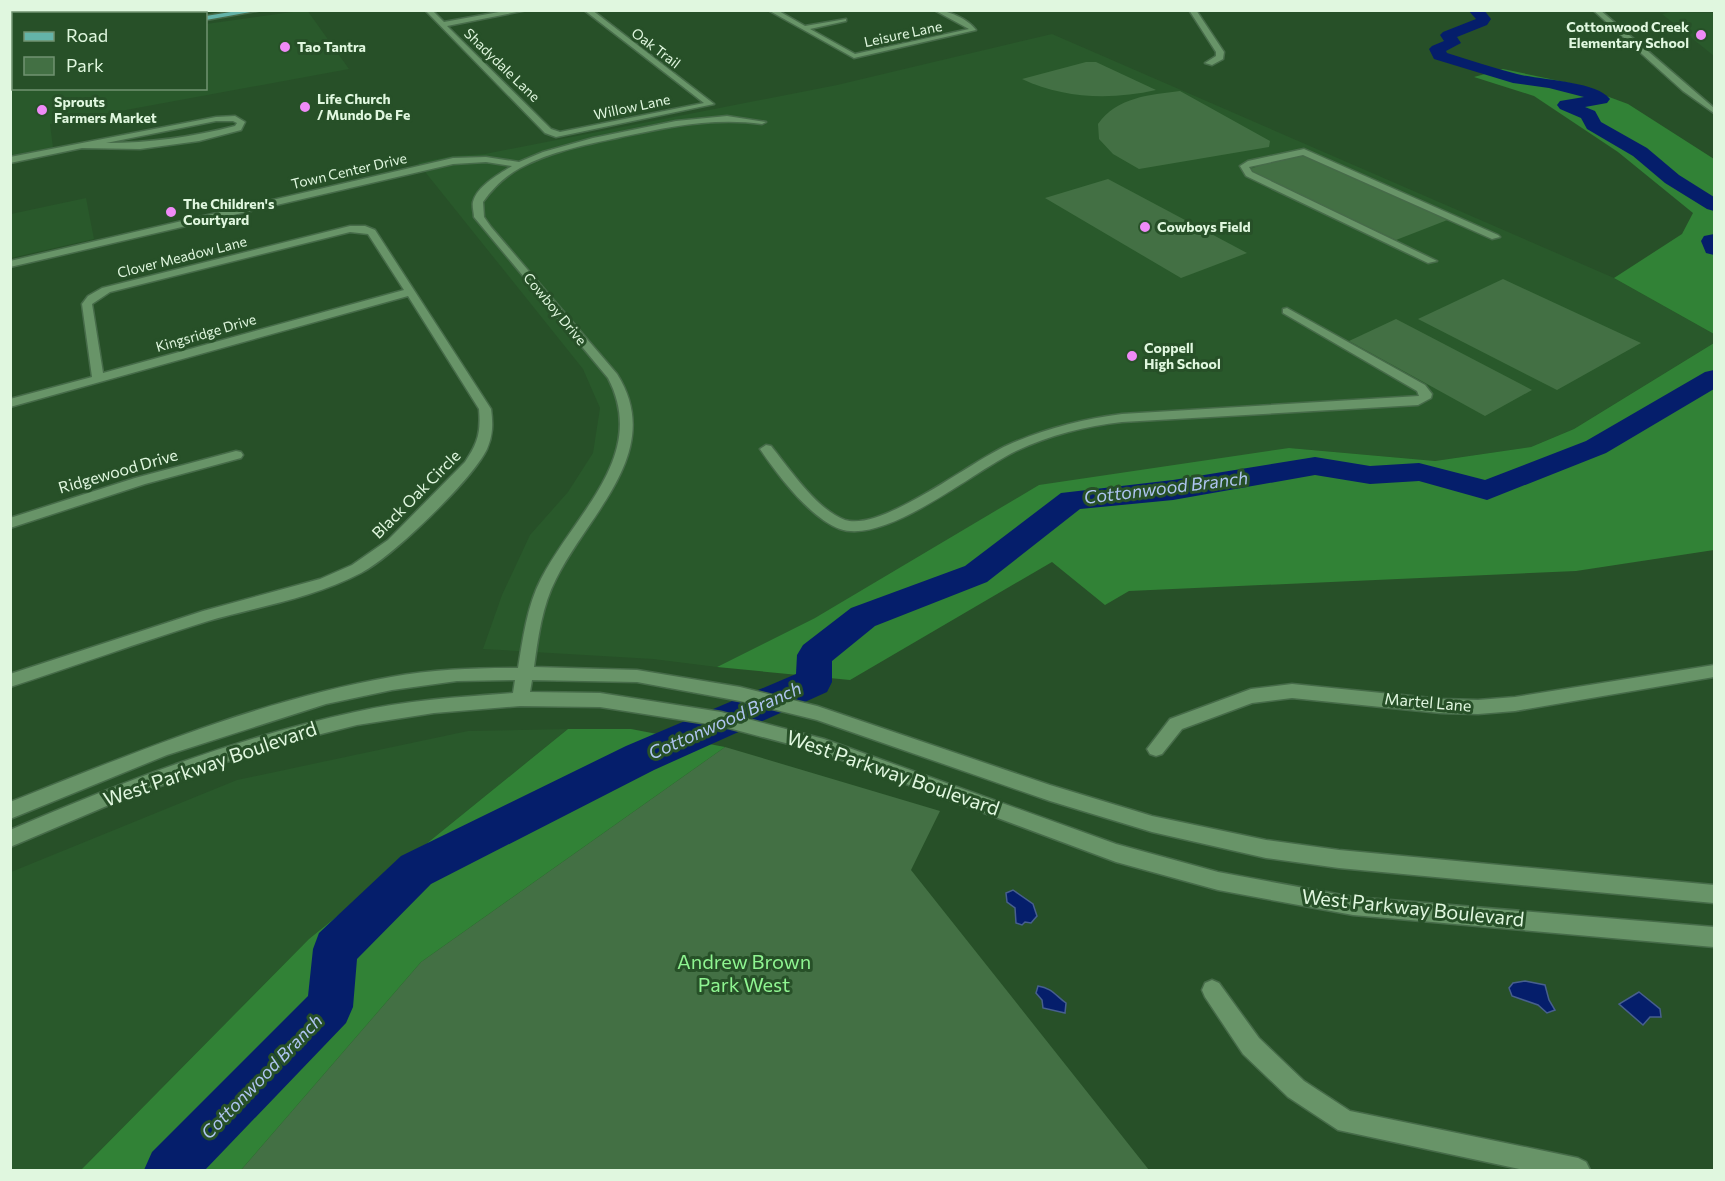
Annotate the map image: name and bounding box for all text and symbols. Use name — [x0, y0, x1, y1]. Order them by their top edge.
legend — [12, 12, 207, 90]
street label: Leisure Lane — [862, 17, 943, 50]
place label: Cottonwood Creek Elementary School — [1566, 18, 1689, 51]
text: Road — [66, 24, 108, 46]
street label: Shadydale Lane — [461, 24, 544, 105]
street label: Oak Trail — [629, 24, 684, 71]
marker: Cottonwood Creek Elementary School — [1694, 28, 1708, 42]
place label: Tao Tantra — [297, 38, 366, 55]
marker: Tao Tantra — [278, 40, 292, 54]
text: Park — [66, 54, 104, 76]
place label: Life Church / Mundo De Fe — [317, 90, 410, 123]
street label: Willow Lane — [592, 90, 672, 123]
place label: Sprouts Farmers Market — [54, 93, 157, 126]
marker: Life Church / Mundo De Fe — [298, 100, 312, 114]
marker: Sprouts Farmers Market — [35, 103, 49, 117]
street label: Town Center Drive — [289, 149, 408, 192]
place label: The Children's Courtyard — [183, 195, 275, 228]
marker: The Children's Courtyard — [164, 205, 178, 219]
place label: Cowboys Field — [1157, 218, 1251, 235]
marker: Cowboys Field — [1138, 220, 1152, 234]
street label: Clover Meadow Lane — [115, 232, 248, 281]
street label: Cowboy Drive — [520, 269, 591, 348]
street label: Kingsridge Drive — [154, 310, 258, 355]
place label: Coppell High School — [1144, 339, 1221, 372]
marker: Coppell High School — [1125, 349, 1139, 363]
street label: Ridgewood Drive — [56, 444, 180, 497]
street label: Black Oak Circle — [367, 445, 464, 542]
water label: Cottonwood Branch — [1083, 466, 1249, 508]
water label: Cottonwood Branch — [645, 676, 805, 764]
street label: Martel Lane — [1384, 688, 1472, 715]
street label: West Parkway Boulevard — [100, 715, 319, 811]
street label: West Parkway Boulevard — [784, 724, 1003, 820]
street label: West Parkway Boulevard — [1301, 883, 1526, 931]
park label: Andrew Brown Park West — [677, 949, 811, 996]
water label: Cottonwood Branch — [196, 1009, 327, 1143]

